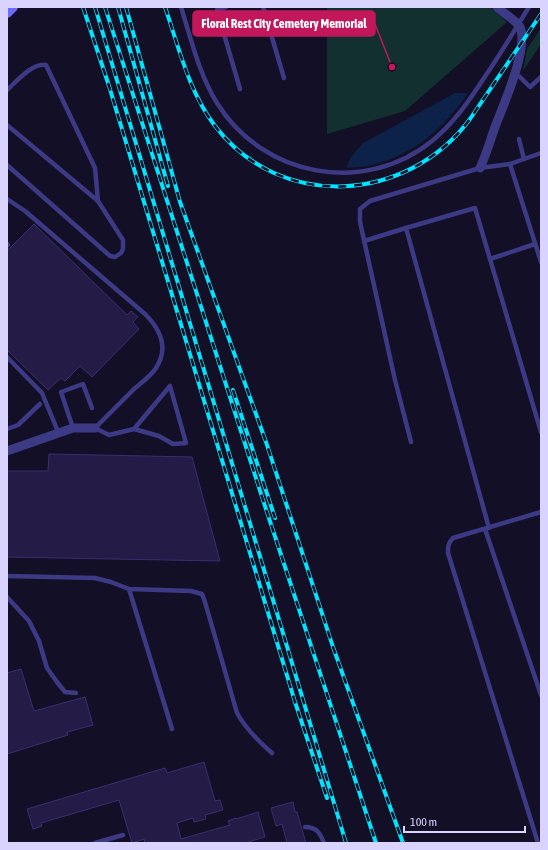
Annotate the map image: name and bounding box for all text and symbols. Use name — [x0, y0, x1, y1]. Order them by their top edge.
callout: Floral Rest City Cemetery Memorial — [193, 11, 375, 36]
text: Floral Rest City Cemetery Memorial — [201, 16, 367, 31]
scale bar — [404, 808, 525, 834]
text: 100 m — [410, 815, 437, 829]

